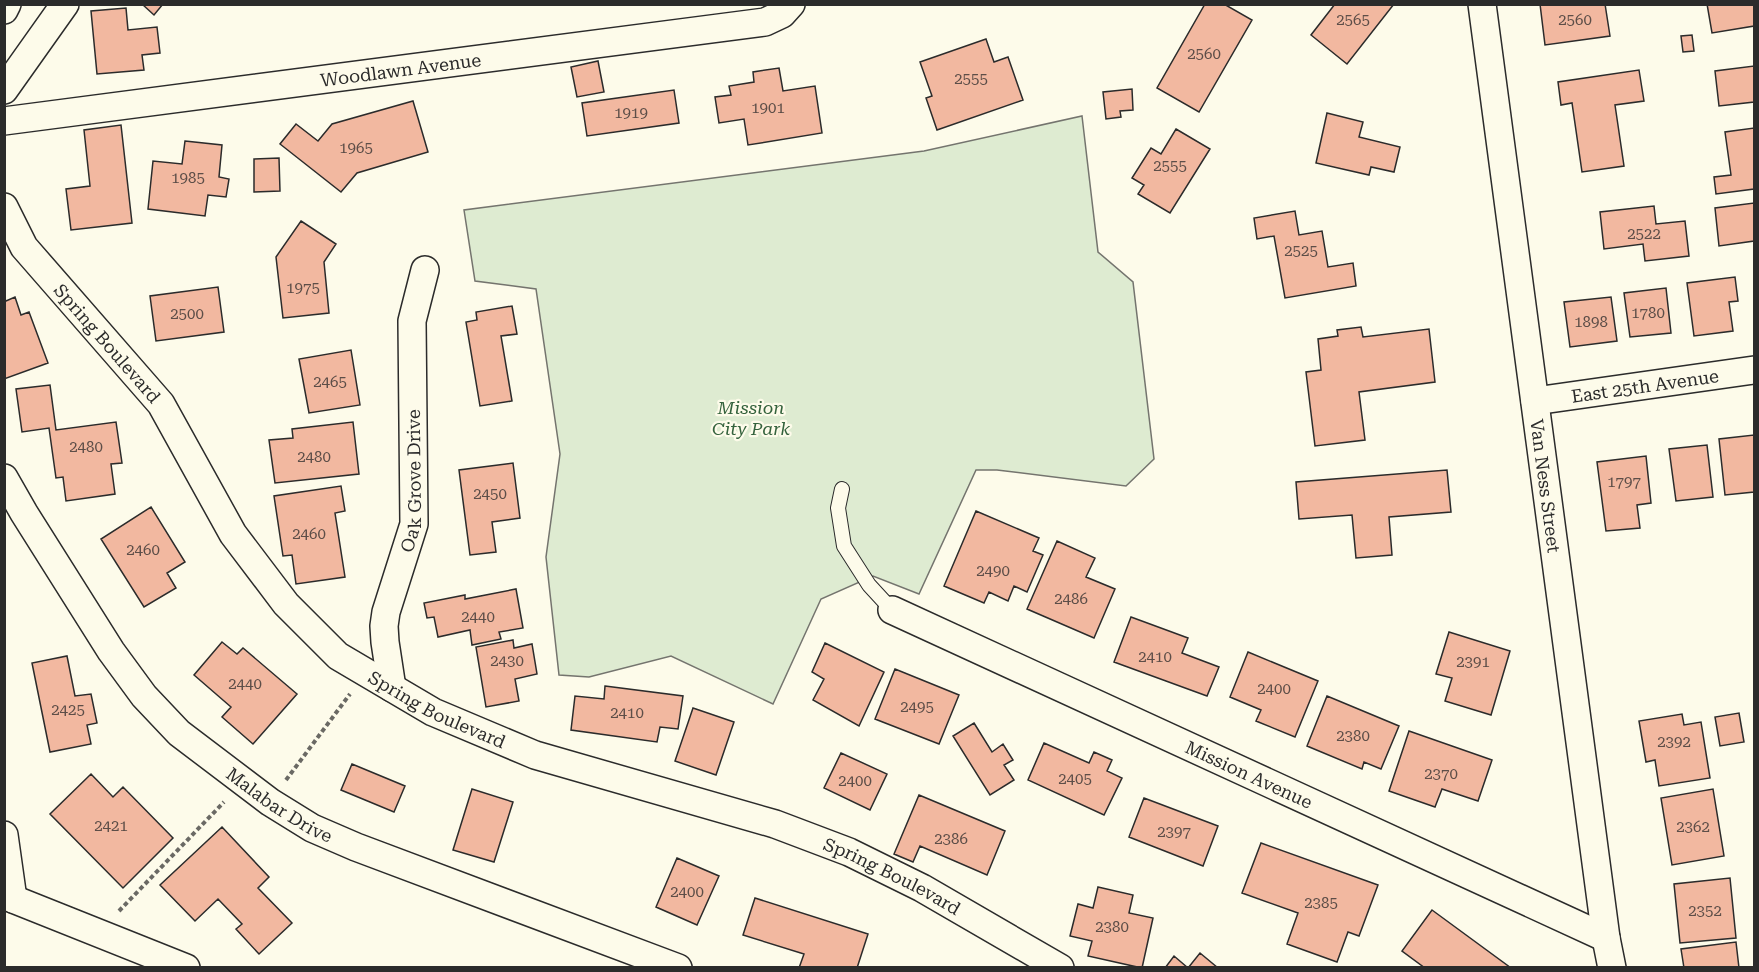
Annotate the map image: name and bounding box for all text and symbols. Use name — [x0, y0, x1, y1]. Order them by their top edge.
house number: 2565 — [1336, 11, 1370, 29]
house number: 2560 — [1558, 11, 1592, 29]
house number: 2560 — [1187, 45, 1221, 63]
street label: Woodlawn Avenue — [319, 49, 482, 90]
house number: 2555 — [954, 70, 988, 88]
house number: 1901 — [751, 99, 785, 117]
house number: 1919 — [614, 104, 648, 122]
house number: 1965 — [339, 139, 373, 157]
house number: 2555 — [1153, 157, 1187, 175]
house number: 1985 — [171, 169, 205, 187]
house number: 2522 — [1627, 225, 1661, 243]
house number: 2525 — [1284, 242, 1318, 260]
street label: Spring Boulevard — [50, 279, 165, 407]
house number: 1975 — [286, 279, 320, 297]
house number: 1780 — [1631, 304, 1665, 322]
house number: 2500 — [170, 305, 204, 323]
house number: 1898 — [1574, 313, 1608, 331]
street label: East 25th Avenue — [1570, 365, 1720, 406]
house number: 2465 — [313, 373, 347, 391]
park label: Mission City Park — [712, 397, 790, 439]
street label: Oak Grove Drive — [395, 409, 425, 555]
street label: Van Ness Street — [1527, 418, 1565, 554]
house number: 2480 — [69, 438, 103, 456]
house number: 2480 — [297, 448, 331, 466]
house number: 1797 — [1607, 473, 1641, 491]
house number: 2450 — [473, 485, 507, 503]
house number: 2460 — [292, 525, 326, 543]
house number: 2460 — [126, 541, 160, 559]
house number: 2490 — [976, 562, 1010, 580]
house number: 2486 — [1054, 590, 1088, 608]
house number: 2440 — [461, 608, 495, 626]
house number: 2410 — [1138, 648, 1172, 666]
house number: 2430 — [490, 652, 524, 670]
house number: 2391 — [1456, 653, 1490, 671]
street label: Spring Boulevard — [365, 666, 509, 752]
house number: 2440 — [228, 675, 262, 693]
house number: 2400 — [1257, 680, 1291, 698]
house number: 2495 — [900, 698, 934, 716]
house number: 2425 — [51, 701, 85, 719]
house number: 2410 — [610, 704, 644, 722]
house number: 2380 — [1336, 727, 1370, 745]
house number: 2392 — [1657, 733, 1691, 751]
street label: Mission Avenue — [1182, 736, 1316, 812]
street label: Malabar Drive — [223, 763, 336, 846]
house number: 2370 — [1424, 765, 1458, 783]
house number: 2405 — [1058, 770, 1092, 788]
house number: 2400 — [838, 772, 872, 790]
house number: 2421 — [94, 817, 128, 835]
house number: 2362 — [1676, 818, 1710, 836]
house number: 2397 — [1157, 823, 1191, 841]
house number: 2386 — [934, 830, 968, 848]
street label: Spring Boulevard — [821, 833, 965, 919]
house number: 2400 — [670, 883, 704, 901]
house number: 2385 — [1304, 894, 1338, 912]
house number: 2352 — [1688, 902, 1722, 920]
house number: 2380 — [1095, 918, 1129, 936]

